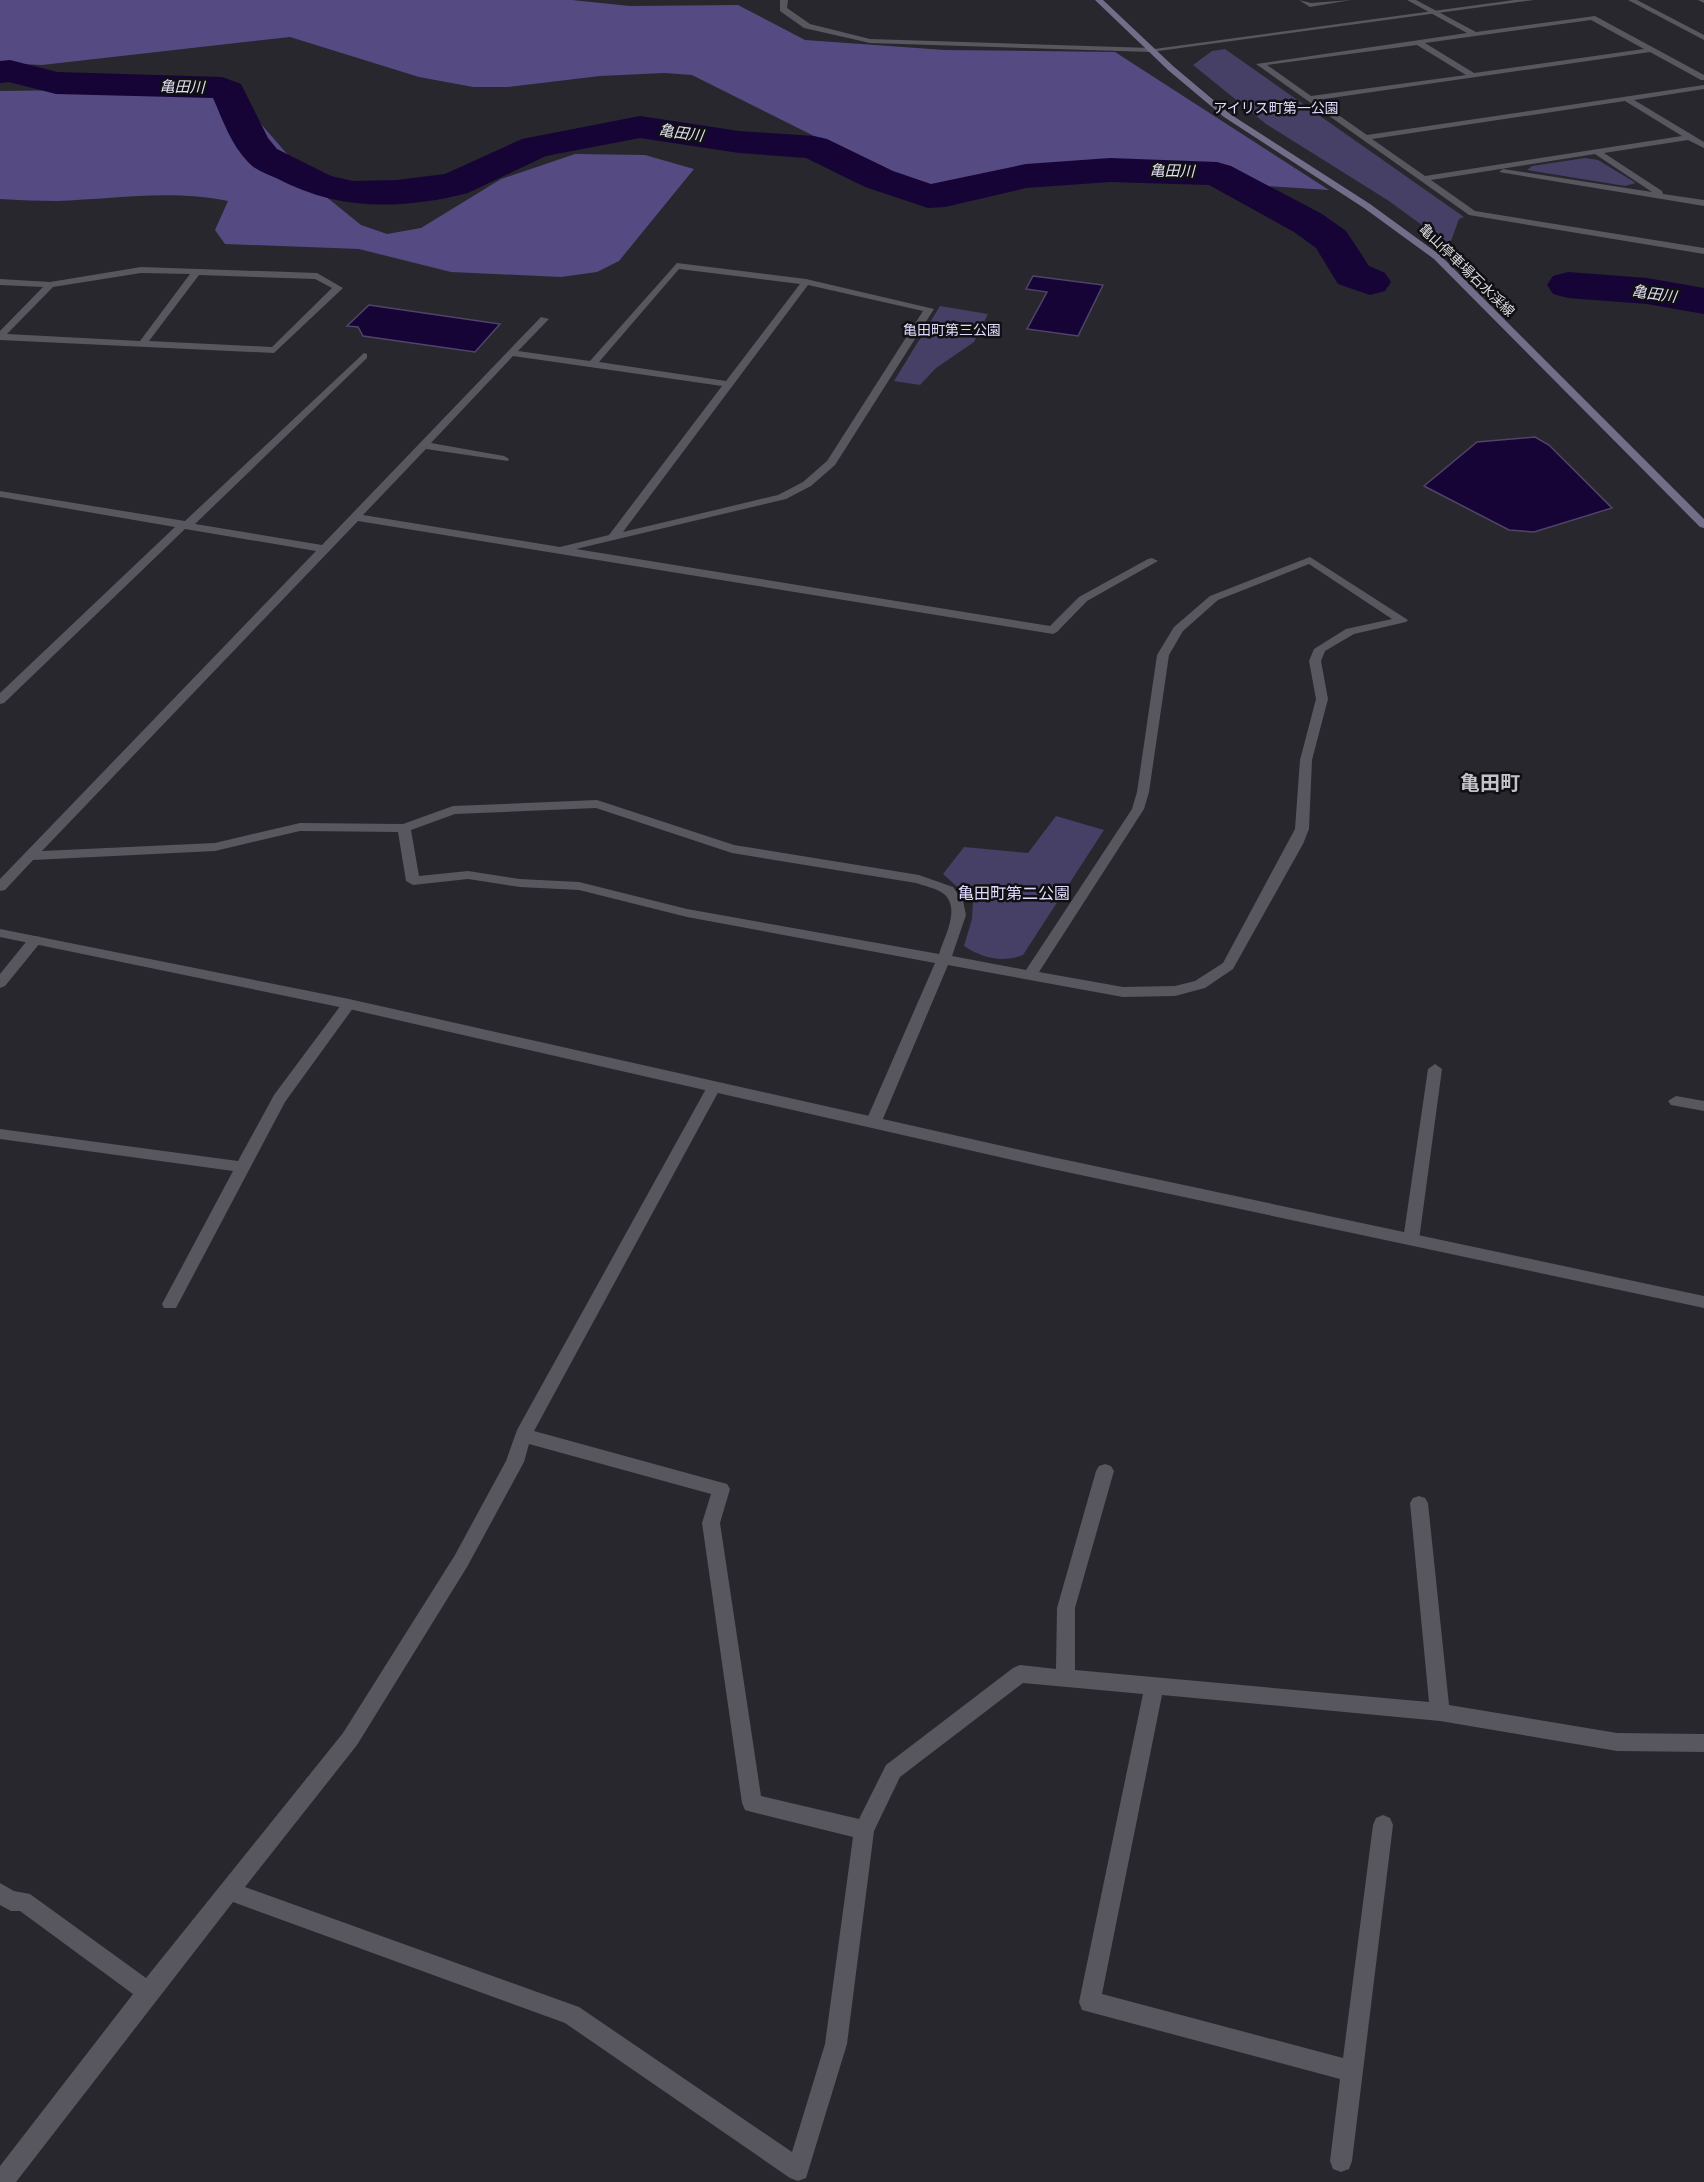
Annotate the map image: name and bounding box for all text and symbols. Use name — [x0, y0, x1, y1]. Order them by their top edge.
water label: 亀田川 — [159, 78, 207, 96]
park label: アイリス町第一公園 — [1213, 100, 1339, 117]
water label: 亀田川 — [657, 121, 707, 145]
water label: 亀田川 — [1149, 162, 1197, 180]
street label: 亀山停車場石水渓線 — [1415, 220, 1518, 320]
water label: 亀田川 — [1630, 282, 1680, 306]
park label: 亀田町第三公園 — [903, 322, 1001, 339]
district label: 亀田町 — [1460, 772, 1520, 796]
park label: 亀田町第二公園 — [958, 884, 1070, 904]

